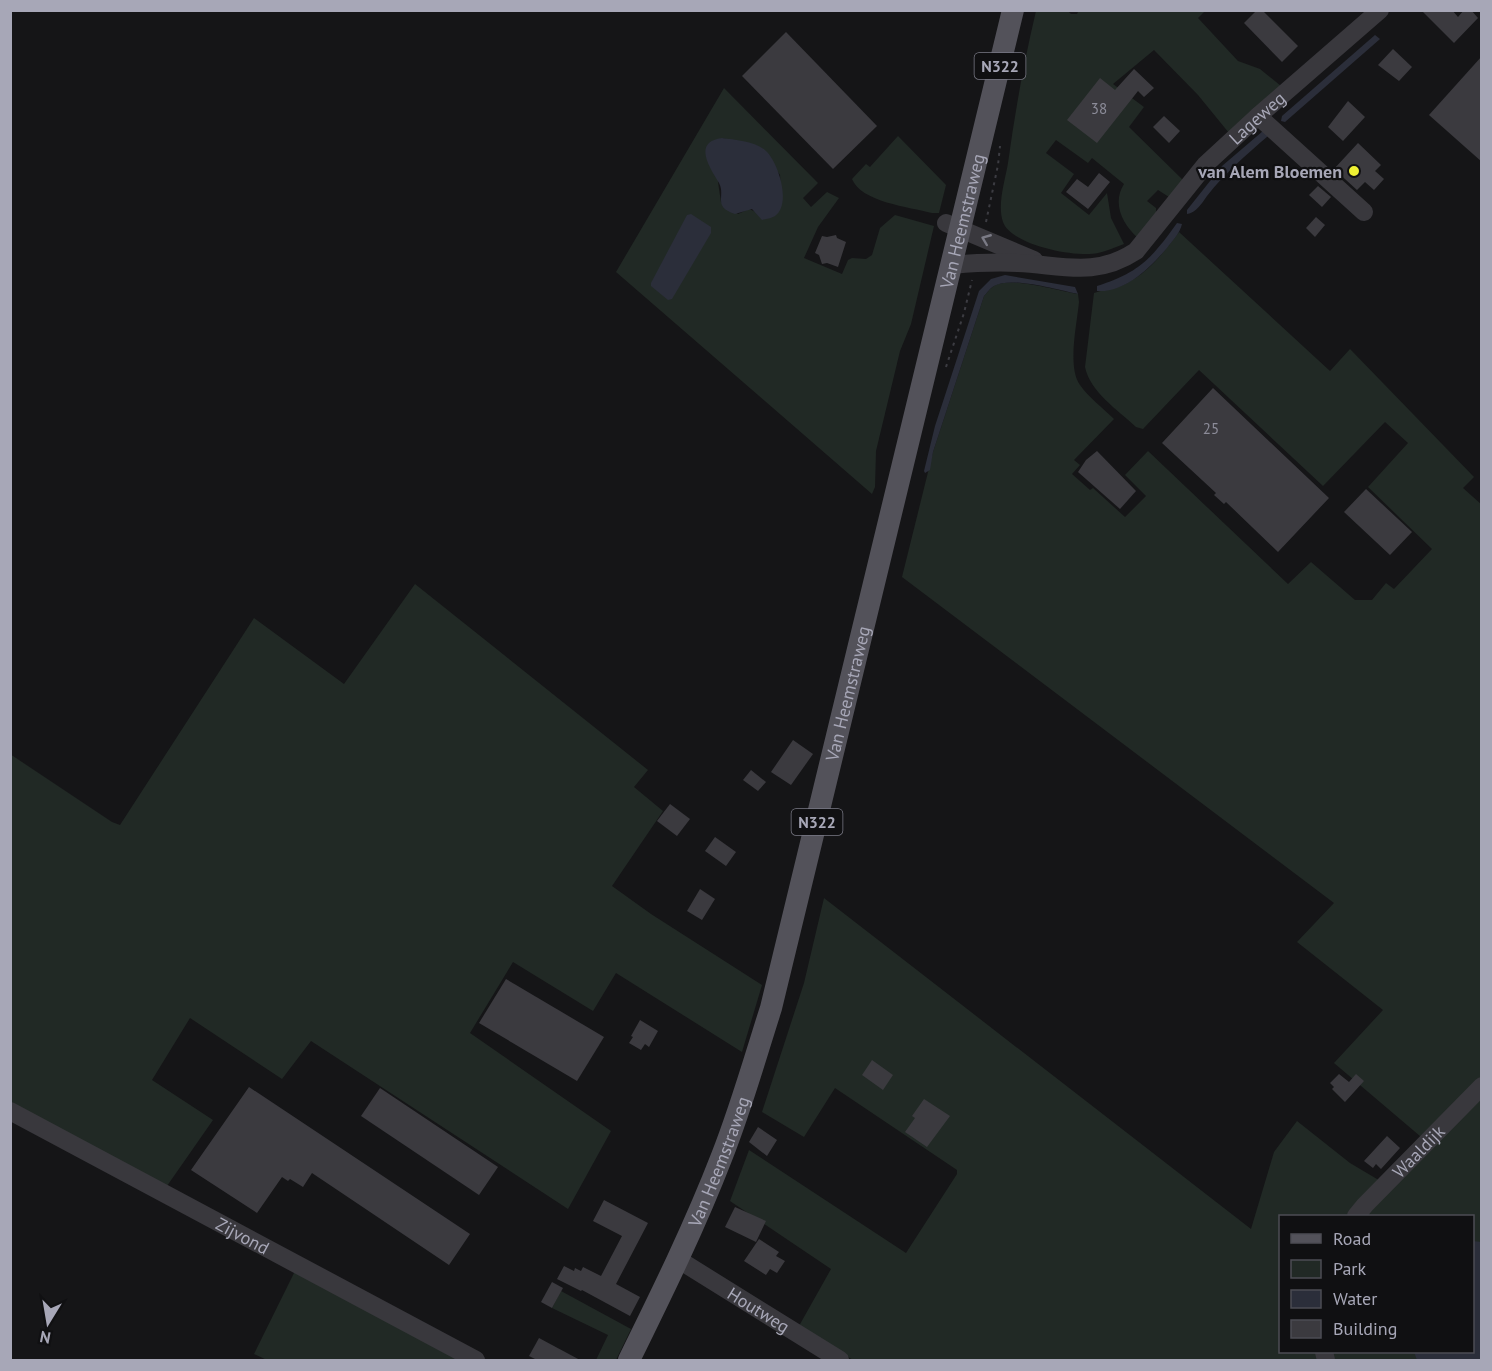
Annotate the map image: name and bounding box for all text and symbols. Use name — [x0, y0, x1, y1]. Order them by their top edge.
road number: N322 — [974, 53, 1026, 79]
street label: Lageweg — [1224, 86, 1290, 149]
house number: 38 — [1091, 99, 1107, 118]
street label: Van Heemstraweg — [934, 151, 989, 292]
place label: van Alem Bloemen — [1197, 160, 1342, 183]
marker: van Alem Bloemen — [1347, 164, 1361, 178]
one-way arrow — [982, 234, 993, 246]
house number: 25 — [1203, 419, 1219, 438]
street label: Van Heemstraweg — [820, 623, 875, 764]
road number: N322 — [792, 809, 842, 835]
street label: Van Heemstraweg — [682, 1093, 754, 1231]
street label: Waaldijk — [1387, 1119, 1449, 1182]
street label: Zijvond — [212, 1212, 273, 1259]
legend — [1279, 1215, 1474, 1353]
text: Road — [1333, 1227, 1371, 1250]
text: Park — [1333, 1257, 1366, 1280]
street label: Houtweg — [723, 1282, 794, 1338]
text: Water — [1333, 1287, 1377, 1310]
north arrow — [18, 1293, 78, 1353]
text: Building — [1333, 1317, 1397, 1340]
text: N — [38, 1327, 52, 1349]

